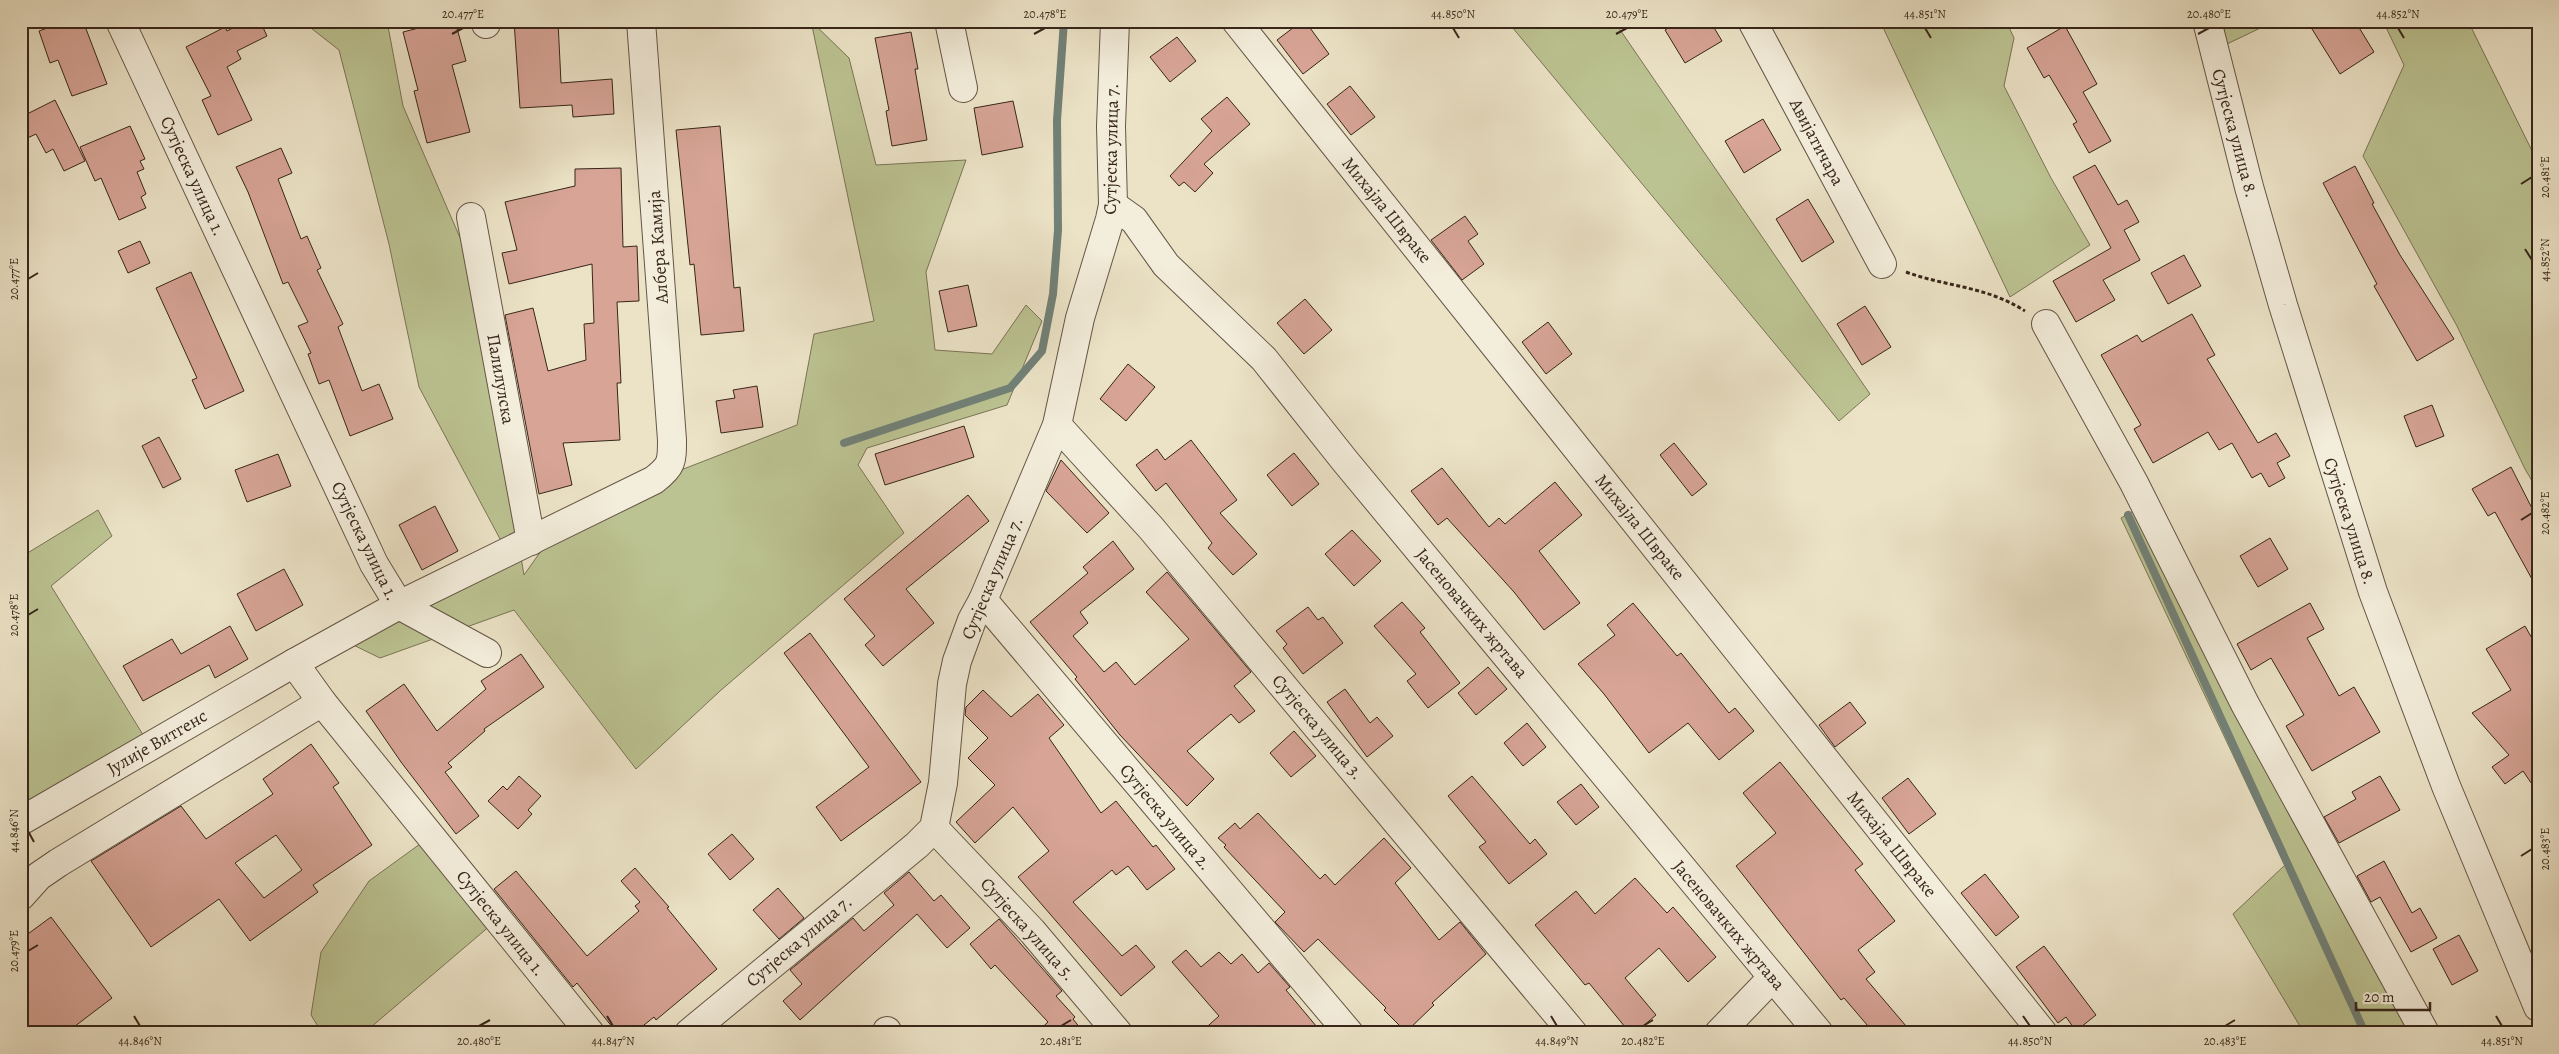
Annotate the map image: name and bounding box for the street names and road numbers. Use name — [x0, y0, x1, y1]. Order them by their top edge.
street label: Сутјеска улица 8. — [2206, 66, 2264, 200]
street label: Сутјеска улица 7. — [1098, 83, 1124, 215]
street label: Авијатичара — [1784, 93, 1850, 190]
street label: Сутјеска улица 1. — [155, 112, 231, 240]
street label: Михајла Швраке — [1337, 152, 1437, 268]
street label: Албера Камија — [642, 189, 674, 305]
street label: Палилулска — [481, 332, 521, 427]
street label: Сутјеска улица 8. — [2318, 454, 2382, 588]
street label: Михајла Швраке — [1590, 469, 1690, 585]
street label: Сутјеска улица 1. — [326, 477, 404, 605]
street label: Сутјеска улица 7. — [955, 513, 1029, 643]
street label: Јасеновачких жртава — [1410, 543, 1534, 684]
street label: Сутјеска улица 3. — [1267, 669, 1369, 785]
street label: Јулије Витгенс — [102, 703, 212, 780]
street label: Сутјеска улица 2. — [1114, 759, 1218, 875]
street label: Михајла Швраке — [1842, 786, 1942, 902]
street label: Јасеновачких жртава — [1667, 855, 1791, 996]
street label: Сутјеска улица 1. — [451, 865, 551, 981]
street label: Сутјеска улица 5. — [975, 872, 1081, 986]
street label: Сутјеска улица 7. — [741, 890, 857, 992]

